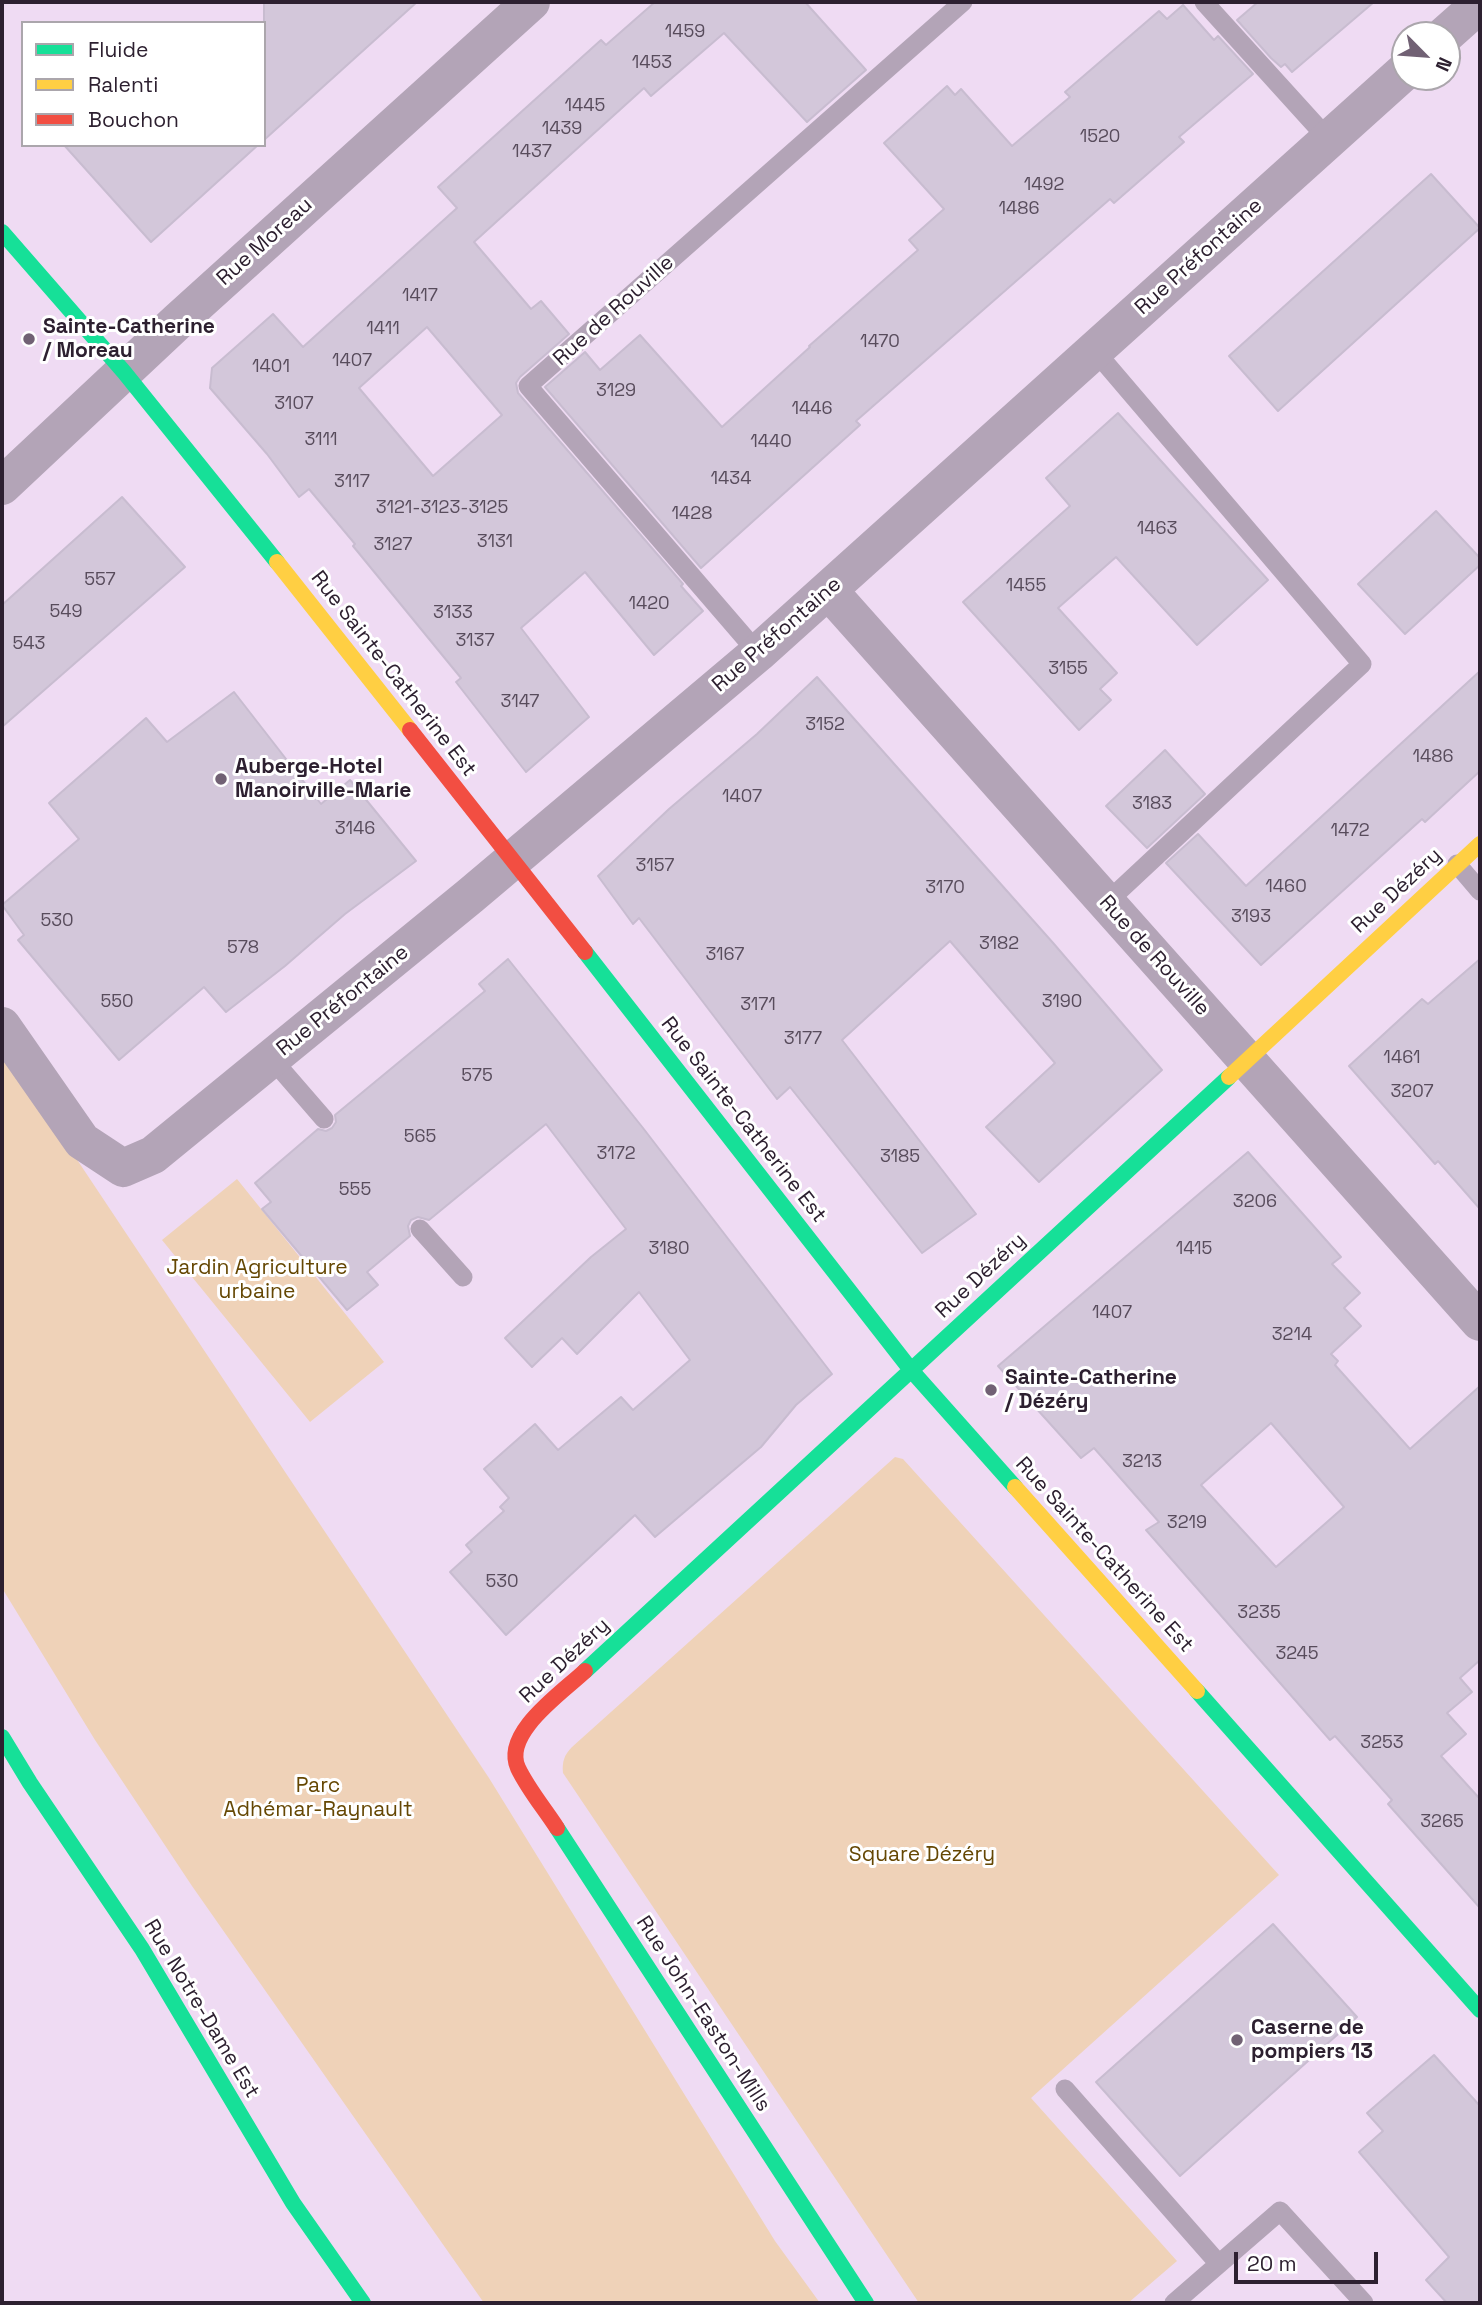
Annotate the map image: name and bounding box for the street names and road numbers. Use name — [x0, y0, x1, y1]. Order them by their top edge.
street label: Rue Moreau — [212, 193, 318, 291]
street label: Rue Préfontaine — [1130, 193, 1268, 321]
street label: Rue de Rouville — [549, 250, 679, 372]
street label: Rue Sainte-Catherine Est — [305, 566, 481, 782]
street label: Rue Préfontaine — [707, 572, 847, 698]
street label: Rue Dézéry — [1347, 843, 1447, 939]
street label: Rue de Rouville — [1093, 891, 1215, 1021]
street label: Rue Préfontaine — [272, 940, 414, 1062]
street label: Rue Sainte-Catherine Est — [655, 1012, 831, 1228]
street label: Rue Dézéry — [931, 1228, 1031, 1324]
street label: Rue Sainte-Catherine Est — [1010, 1452, 1198, 1658]
street label: Rue Dézéry — [515, 1613, 615, 1709]
street label: Rue John-Easton-Mills — [630, 1911, 776, 2117]
street label: Rue Notre-Dame Est — [138, 1915, 264, 2103]

